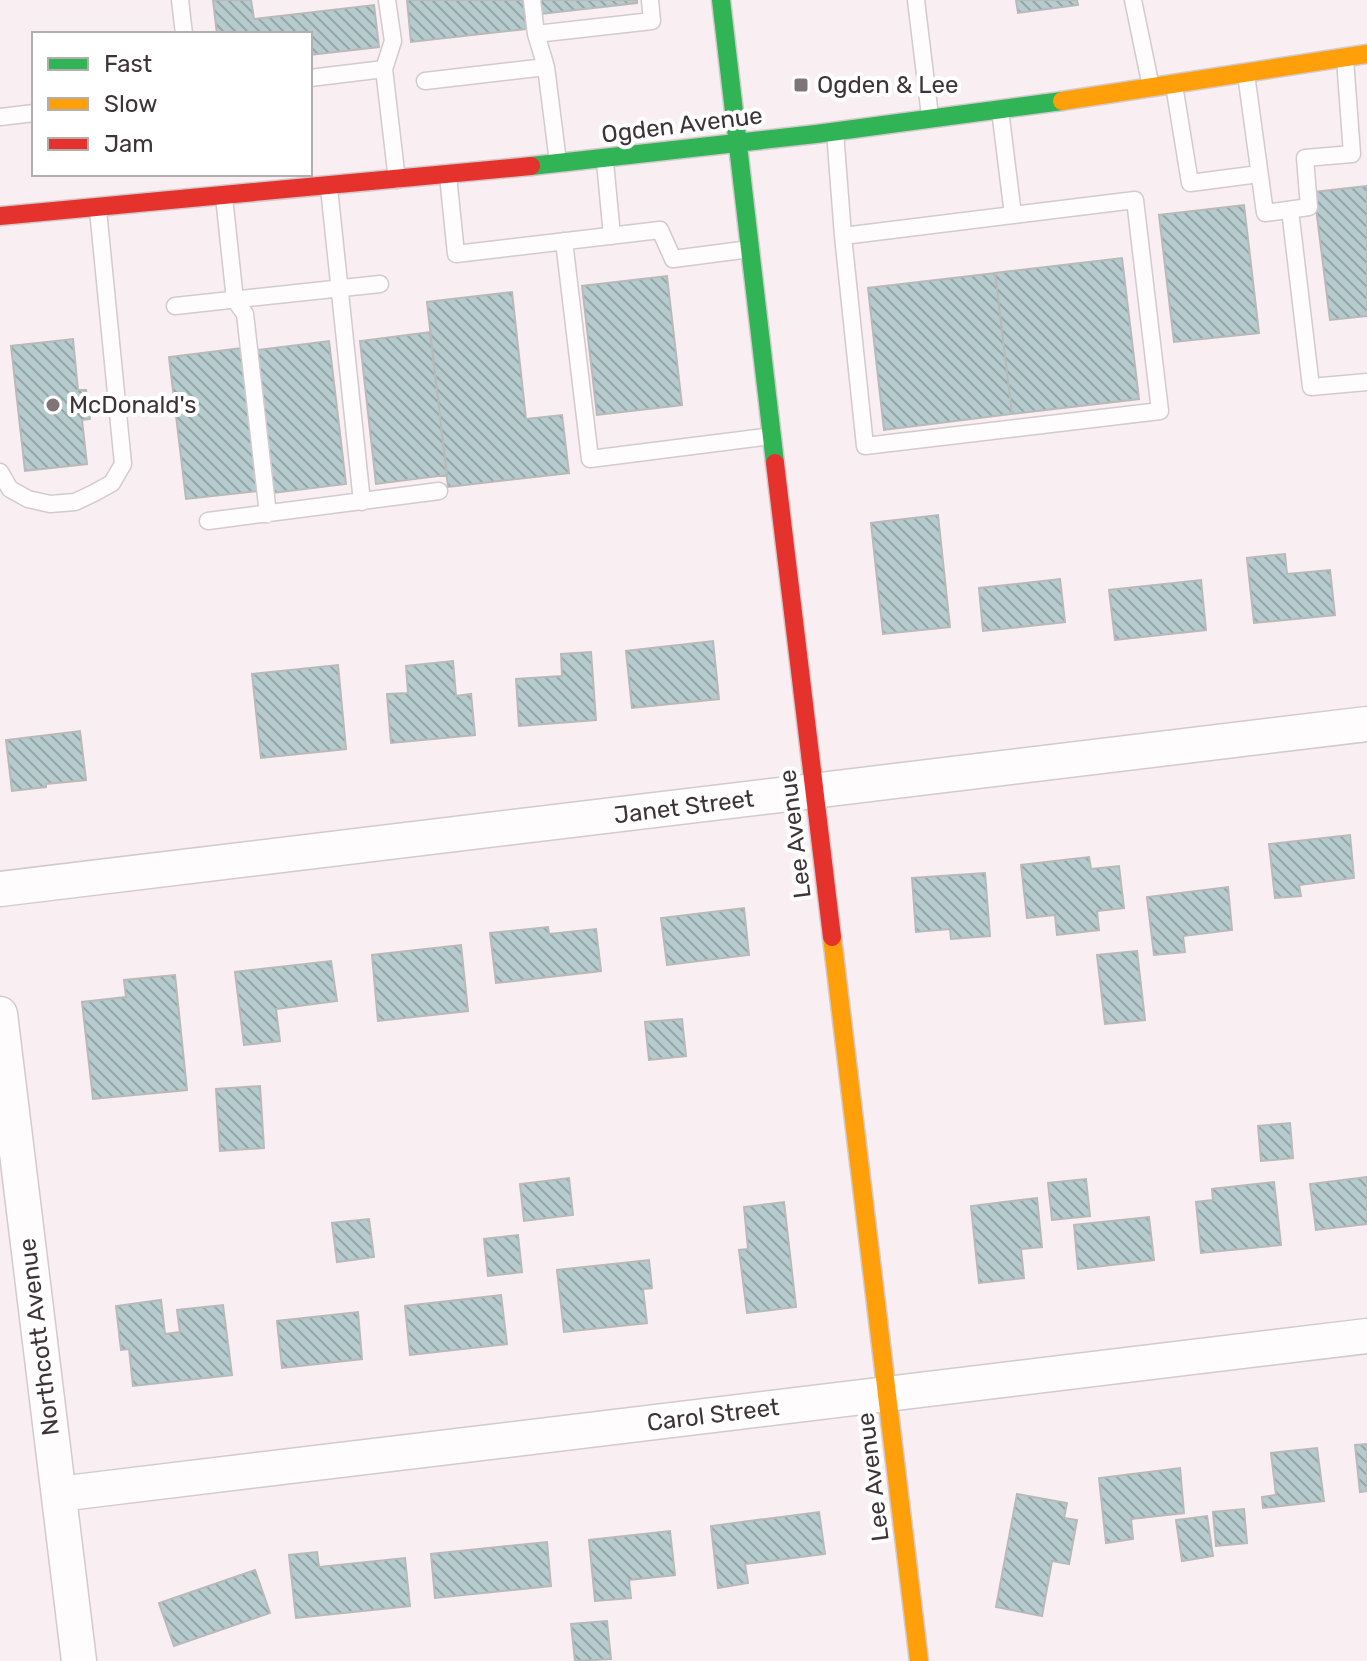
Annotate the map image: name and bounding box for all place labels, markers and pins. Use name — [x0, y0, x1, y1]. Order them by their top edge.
place label: Ogden & Lee — [817, 71, 958, 99]
marker: Ogden & Lee — [792, 76, 810, 94]
place label: McDonald's — [69, 391, 196, 419]
marker: McDonald's — [44, 396, 62, 414]

